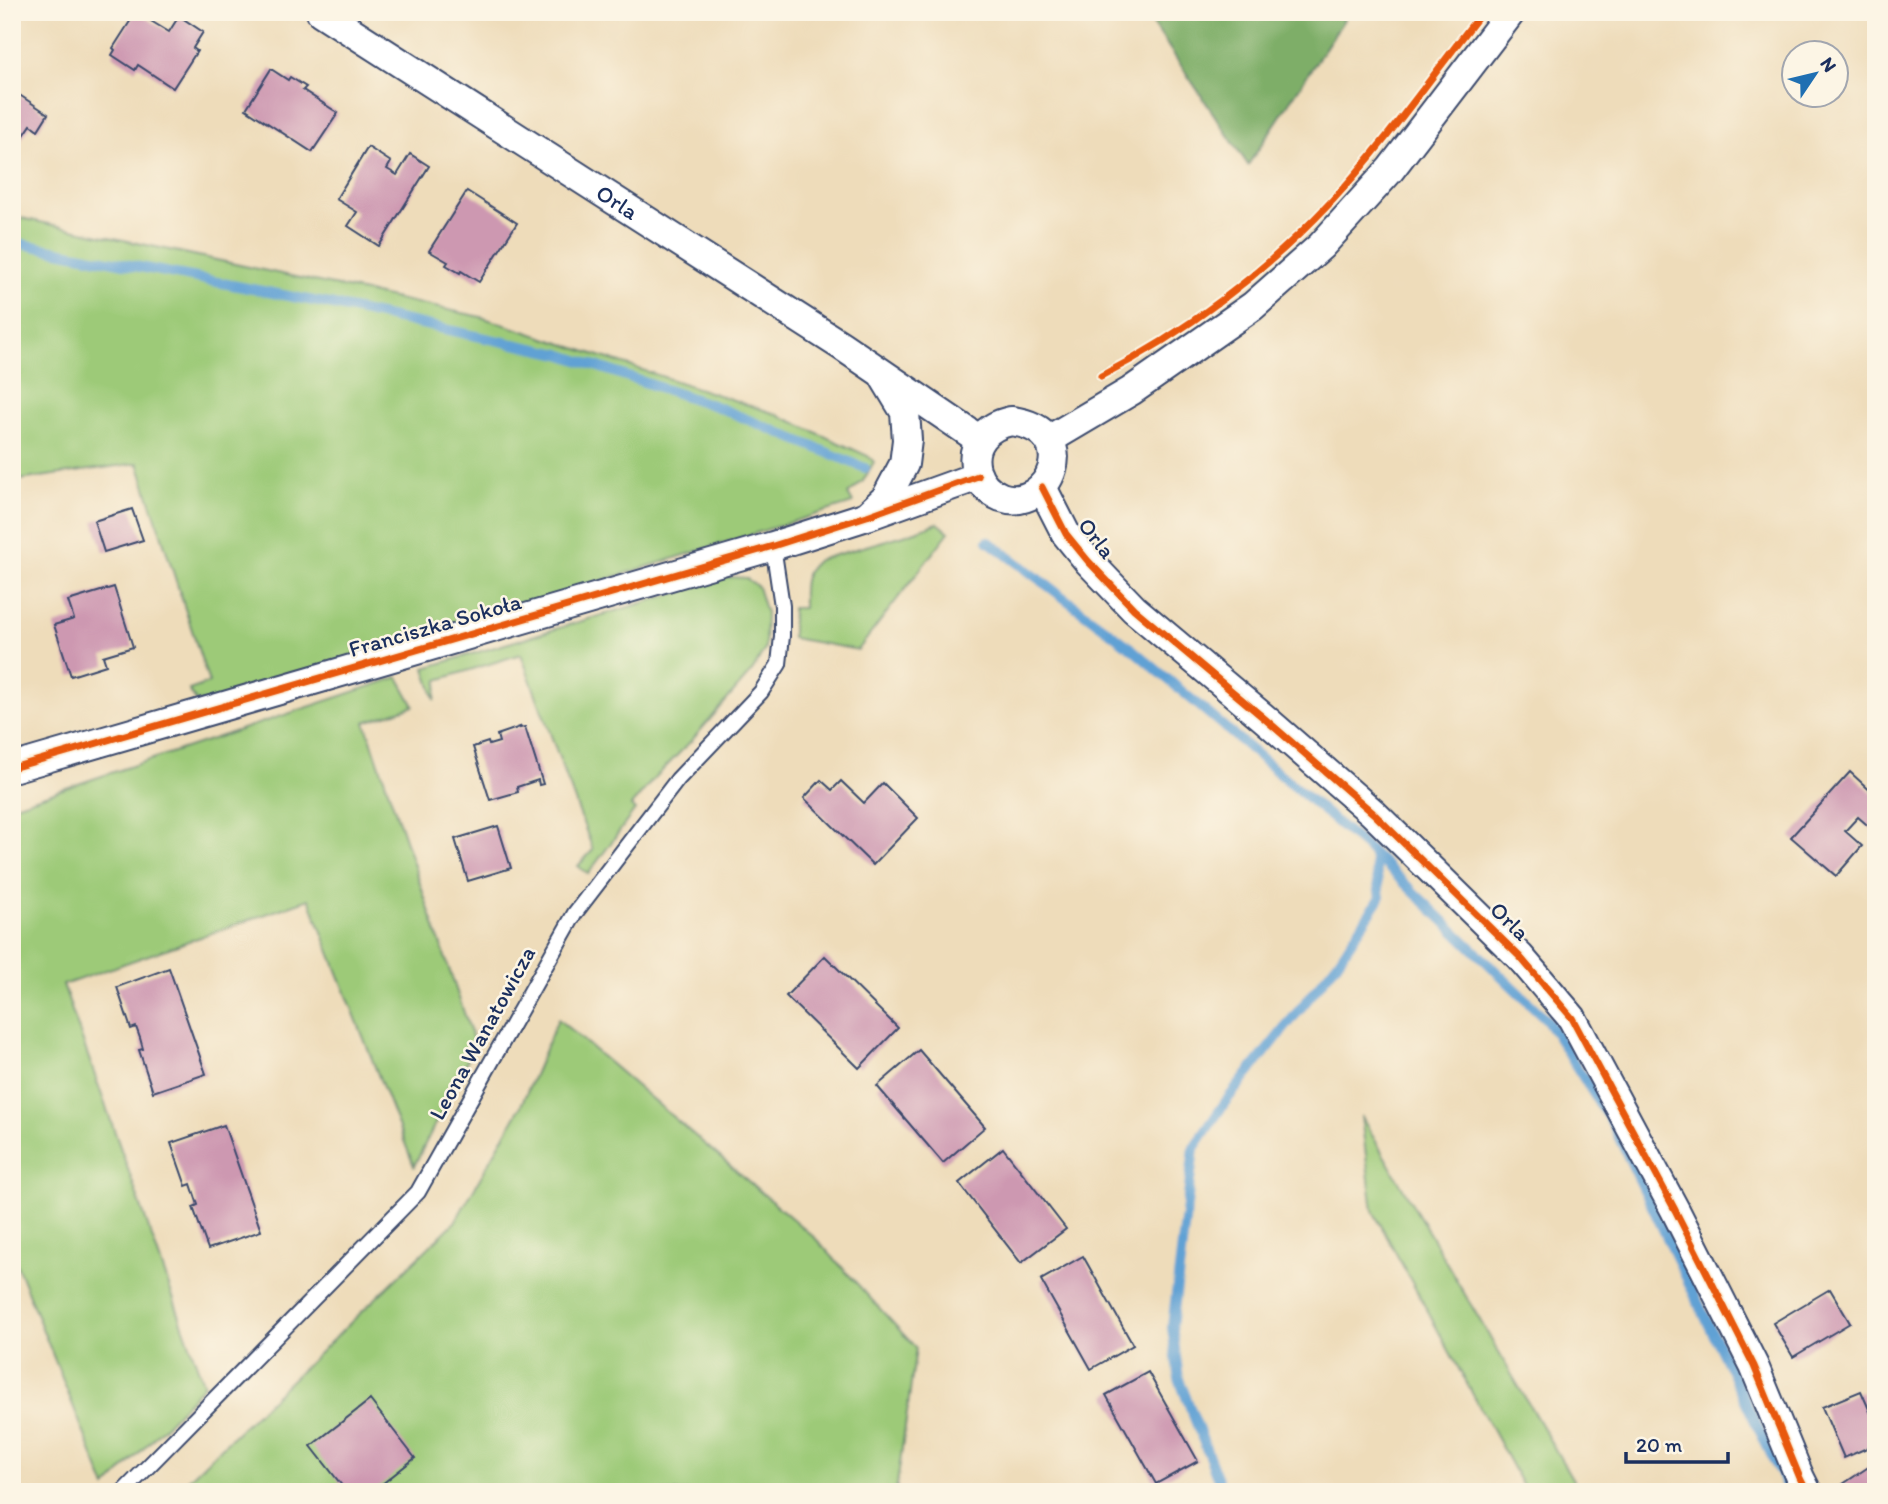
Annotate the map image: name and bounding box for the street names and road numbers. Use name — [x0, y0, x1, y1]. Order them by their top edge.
street label: Orla — [591, 178, 644, 226]
street label: Orla — [1072, 512, 1122, 564]
street label: Franciszka Sokoła — [346, 587, 525, 663]
street label: Orla — [1484, 896, 1536, 946]
street label: Leona Wanatowicza — [423, 941, 541, 1125]

